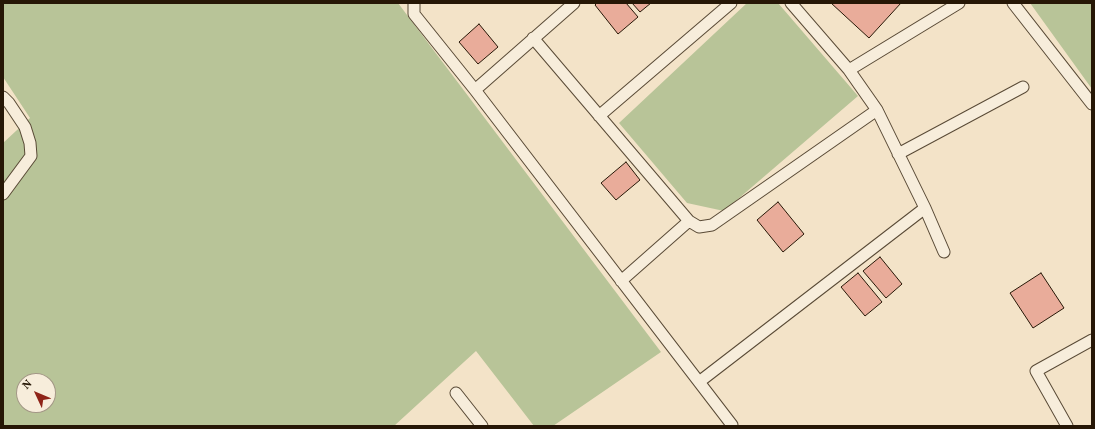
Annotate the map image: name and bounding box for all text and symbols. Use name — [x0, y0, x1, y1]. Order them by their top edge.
north arrow — [16, 373, 56, 413]
text: N — [20, 377, 36, 393]

